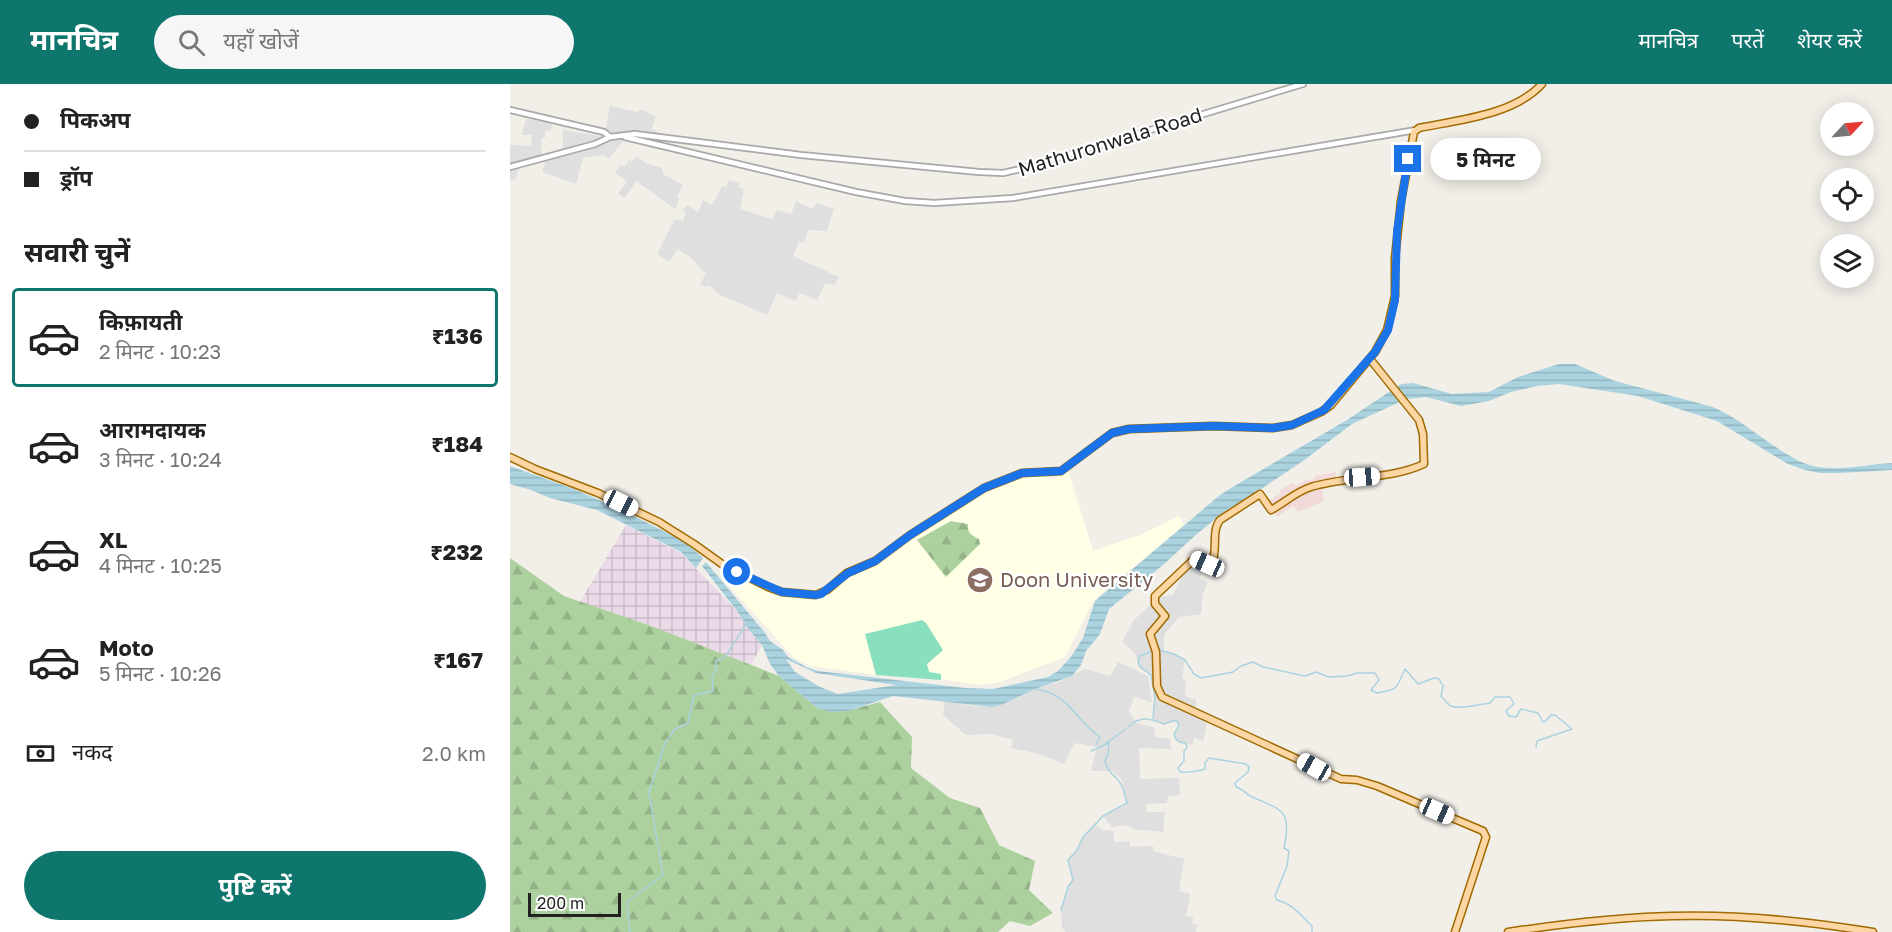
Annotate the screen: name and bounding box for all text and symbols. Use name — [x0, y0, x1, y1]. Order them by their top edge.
search box — [154, 15, 574, 69]
text: मानचित्र — [30, 23, 118, 56]
icon: search — [175, 26, 208, 59]
text: यहाँ खोजें — [223, 27, 299, 54]
text: मानचित्र — [1638, 27, 1698, 53]
text: परतें — [1731, 27, 1764, 53]
text: शेयर करें — [1797, 27, 1862, 53]
street label: Mathuronwala Road — [1015, 102, 1205, 180]
north arrow — [1820, 102, 1874, 156]
map controls — [1820, 102, 1874, 288]
text: पिकअप — [60, 106, 131, 133]
callout: 5 मिनट — [1429, 138, 1540, 180]
route end — [1394, 145, 1421, 172]
text: 5 मिनट — [1456, 147, 1515, 171]
text: ड्रॉप — [60, 164, 93, 191]
button: locate — [1820, 168, 1874, 222]
button: layers — [1820, 234, 1874, 288]
text: सवारी चुनें — [24, 236, 130, 268]
text: किफ़ायती — [99, 308, 183, 335]
icon: car — [27, 311, 81, 365]
text: ₹136 — [432, 322, 483, 349]
text: 2 मिनट · 10:23 — [99, 339, 221, 363]
text: आरामदायक — [99, 416, 206, 443]
icon: car — [27, 419, 81, 473]
text: ₹184 — [431, 430, 483, 457]
text: 3 मिनट · 10:24 — [99, 447, 222, 471]
car — [1343, 467, 1381, 487]
car — [601, 487, 641, 519]
text: XL — [99, 526, 127, 553]
icon: car — [27, 527, 81, 581]
text: ₹232 — [430, 538, 483, 565]
car — [1187, 548, 1227, 580]
text: 4 मिनट · 10:25 — [99, 553, 222, 577]
route start — [723, 558, 750, 585]
school or university icon: Doon University — [965, 565, 995, 595]
place label: Doon University — [1000, 567, 1153, 591]
text: Moto — [99, 634, 154, 661]
icon: car — [27, 635, 81, 689]
text: ₹167 — [433, 646, 483, 673]
text: 5 मिनट · 10:26 — [99, 661, 222, 685]
icon: cash — [24, 737, 57, 770]
text: नकद — [72, 738, 113, 765]
text: 2.0 km — [422, 741, 486, 765]
car — [1294, 750, 1334, 784]
car — [1417, 795, 1457, 827]
button: पुष्टि करें — [24, 851, 486, 920]
scale bar — [528, 890, 621, 918]
text: 200 m — [537, 893, 584, 913]

